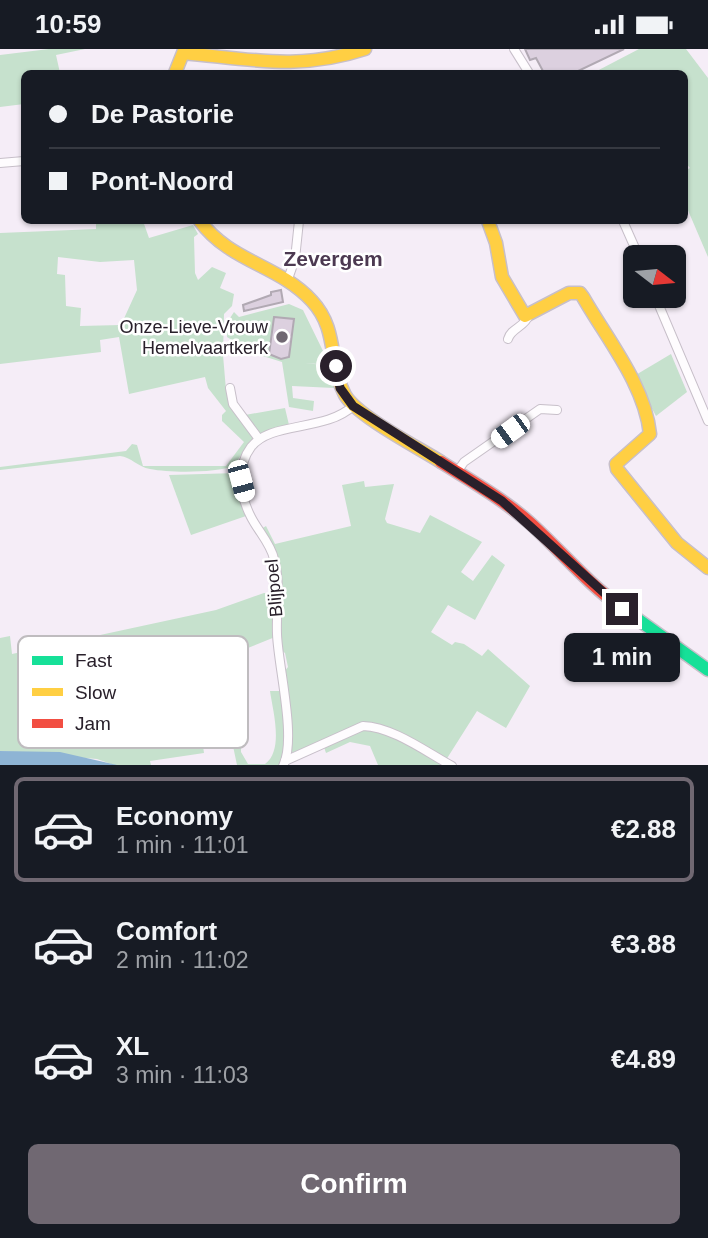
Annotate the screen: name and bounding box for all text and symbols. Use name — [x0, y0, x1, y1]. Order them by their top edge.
text: 10:59 — [35, 9, 102, 39]
text: De Pastorie — [91, 99, 234, 129]
text: Pont-Noord — [91, 166, 234, 196]
north arrow — [623, 245, 686, 308]
map controls — [623, 245, 686, 308]
district label: Zevergem — [283, 247, 383, 270]
place label: Onze-Lieve-Vrouw Hemelvaartkerk — [120, 317, 269, 358]
marker: Onze-Lieve-Vrouw Hemelvaartkerk — [274, 329, 290, 345]
route start — [320, 350, 352, 382]
car — [487, 410, 534, 452]
car — [226, 458, 257, 504]
street label: Blijpoel — [262, 558, 286, 618]
route end — [606, 593, 638, 625]
callout: 1 min — [564, 633, 680, 683]
legend — [18, 636, 248, 748]
text: 1 min — [592, 644, 652, 670]
text: Fast — [75, 650, 113, 671]
text: Slow — [75, 682, 116, 703]
text: Jam — [75, 713, 111, 734]
icon: car — [32, 798, 95, 861]
text: Economy — [116, 801, 233, 831]
text: €2.88 — [611, 814, 676, 844]
text: 1 min · 11:01 — [116, 832, 249, 858]
icon: car — [32, 913, 95, 976]
text: Comfort — [116, 916, 217, 946]
text: €3.88 — [611, 929, 676, 959]
text: 2 min · 11:02 — [116, 947, 249, 973]
icon: car — [32, 1028, 95, 1091]
text: XL — [116, 1031, 149, 1061]
text: €4.89 — [611, 1044, 676, 1074]
text: 3 min · 11:03 — [116, 1062, 249, 1088]
button: Confirm — [28, 1144, 680, 1224]

